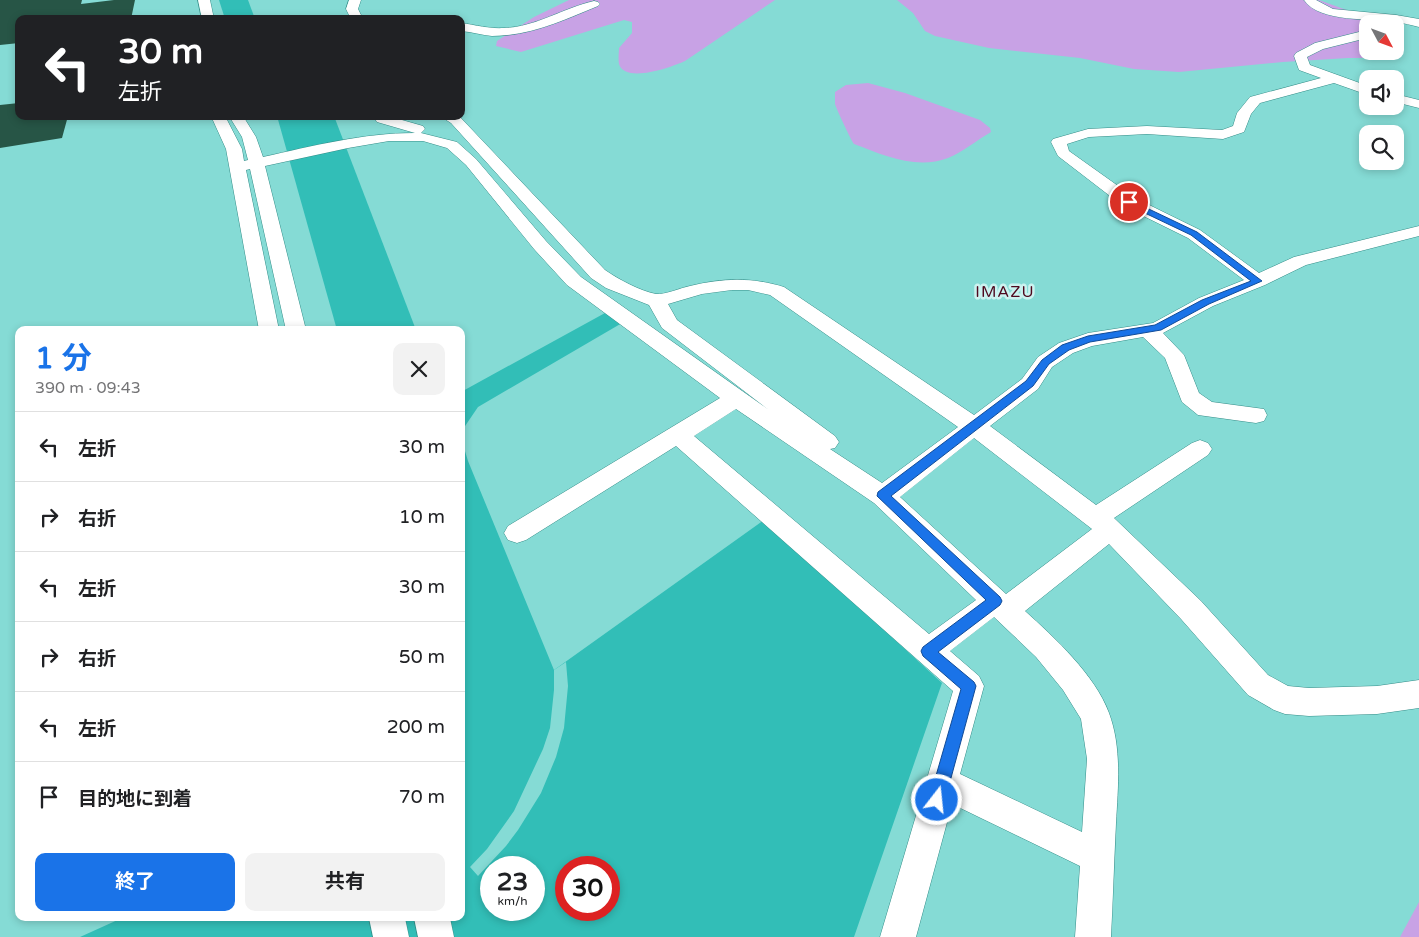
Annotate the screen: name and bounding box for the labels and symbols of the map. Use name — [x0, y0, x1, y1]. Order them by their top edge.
north arrow — [1359, 15, 1404, 60]
pin — [1108, 181, 1150, 223]
district label: IMAZU — [975, 282, 1035, 302]
position arrow — [910, 773, 962, 825]
speed limit sign: 30 — [555, 856, 620, 921]

